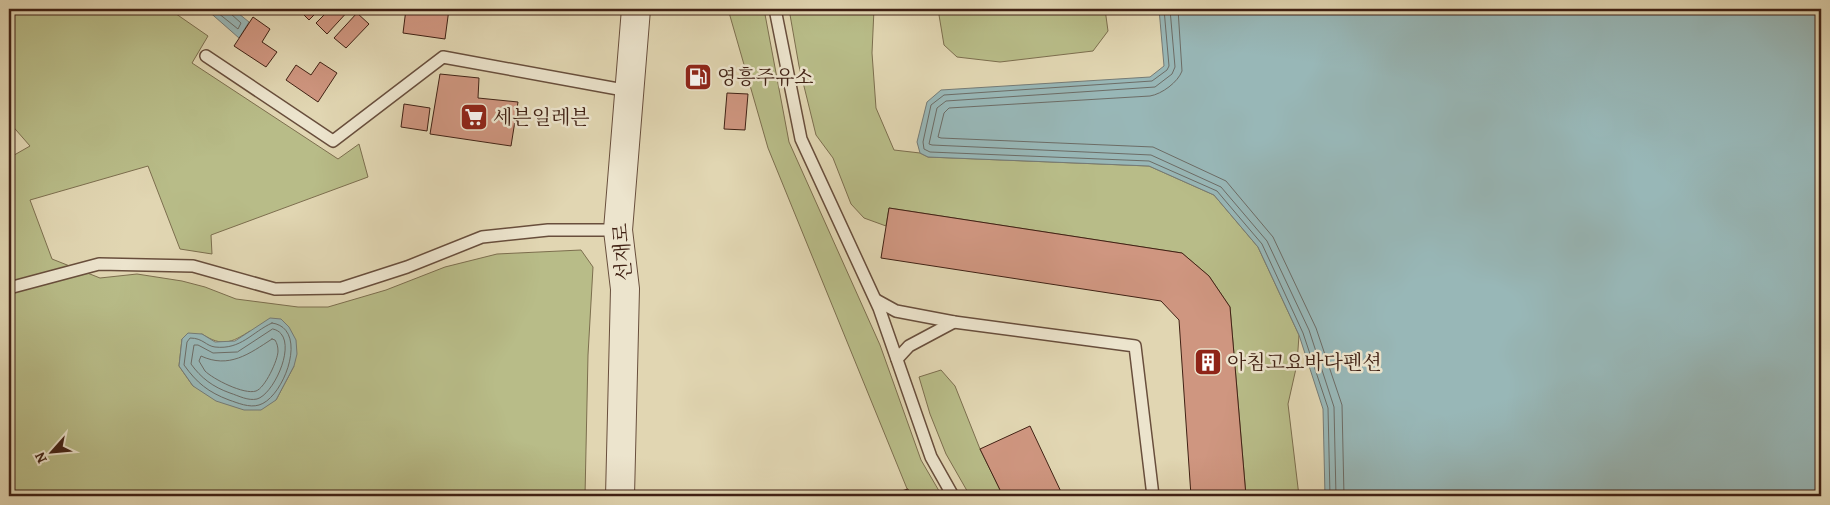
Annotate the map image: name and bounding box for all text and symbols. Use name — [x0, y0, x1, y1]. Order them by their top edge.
fuel station icon: 영흥주유소 — [683, 62, 713, 92]
place label: 영흥주유소 — [717, 64, 814, 91]
supermarket icon: 세븐일레븐 — [459, 102, 489, 132]
place label: 세븐일레븐 — [493, 104, 590, 131]
street label: 선재로 — [607, 222, 638, 282]
building icon: 아침고요바다펜션 — [1193, 347, 1223, 377]
place label: 아침고요바다펜션 — [1227, 349, 1382, 376]
north arrow — [28, 428, 78, 478]
text: N — [30, 449, 52, 467]

